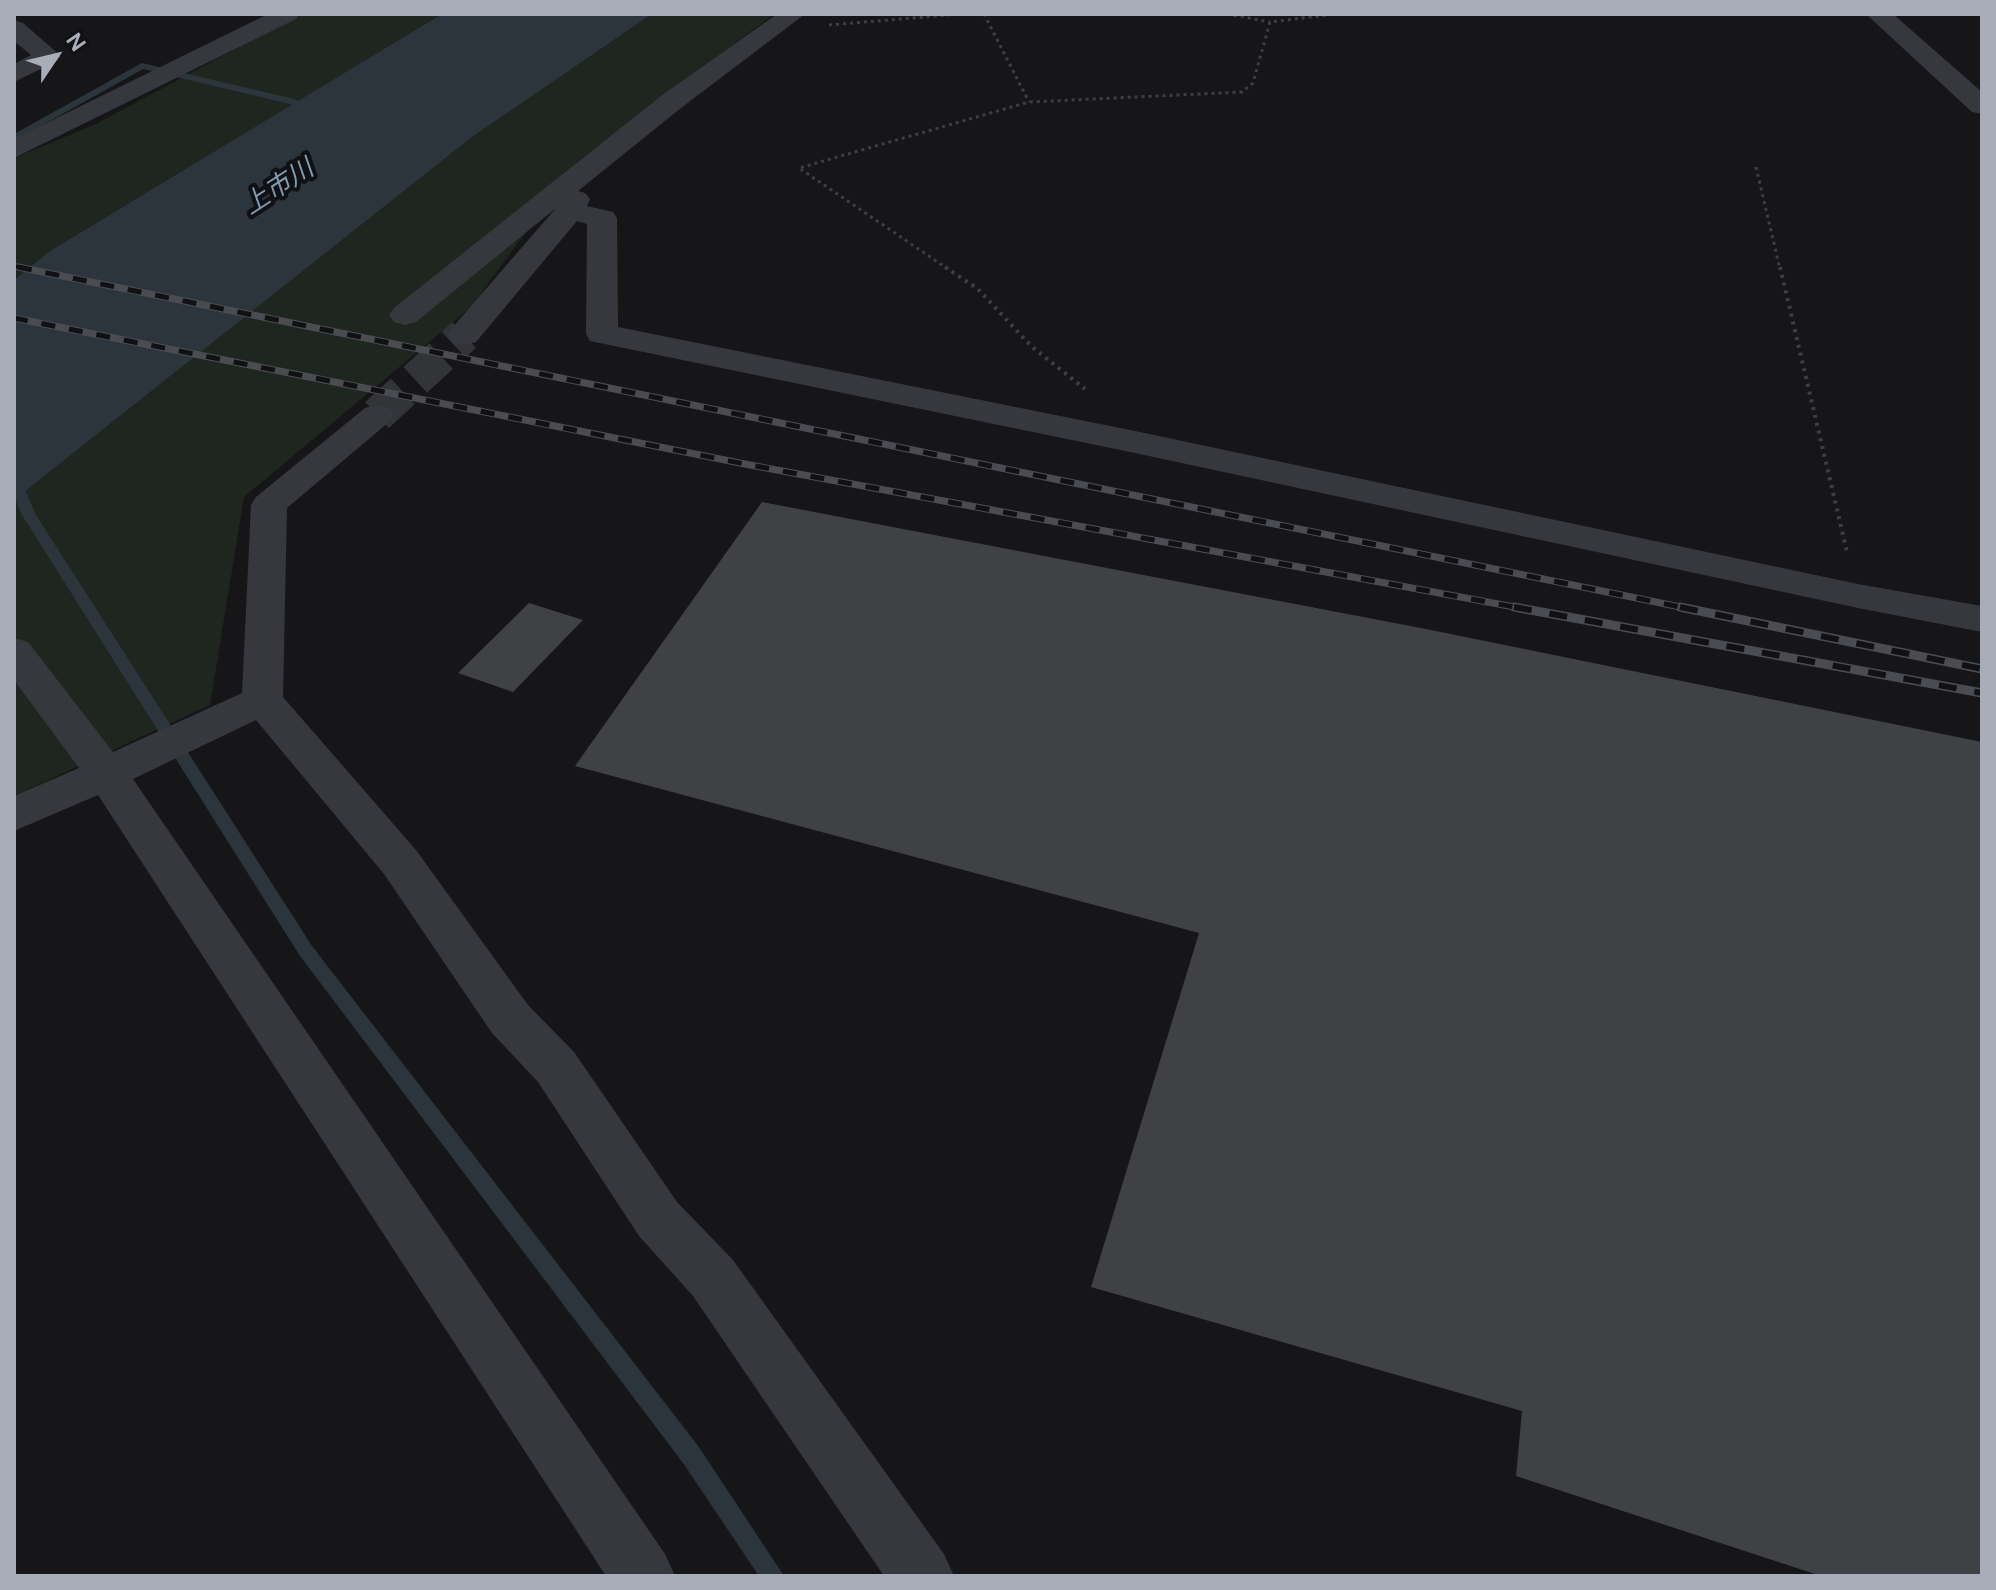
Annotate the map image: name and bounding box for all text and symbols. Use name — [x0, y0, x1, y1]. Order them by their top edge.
north arrow — [16, 16, 96, 96]
text: N — [60, 27, 93, 57]
water label: 上市川 — [238, 154, 320, 222]

